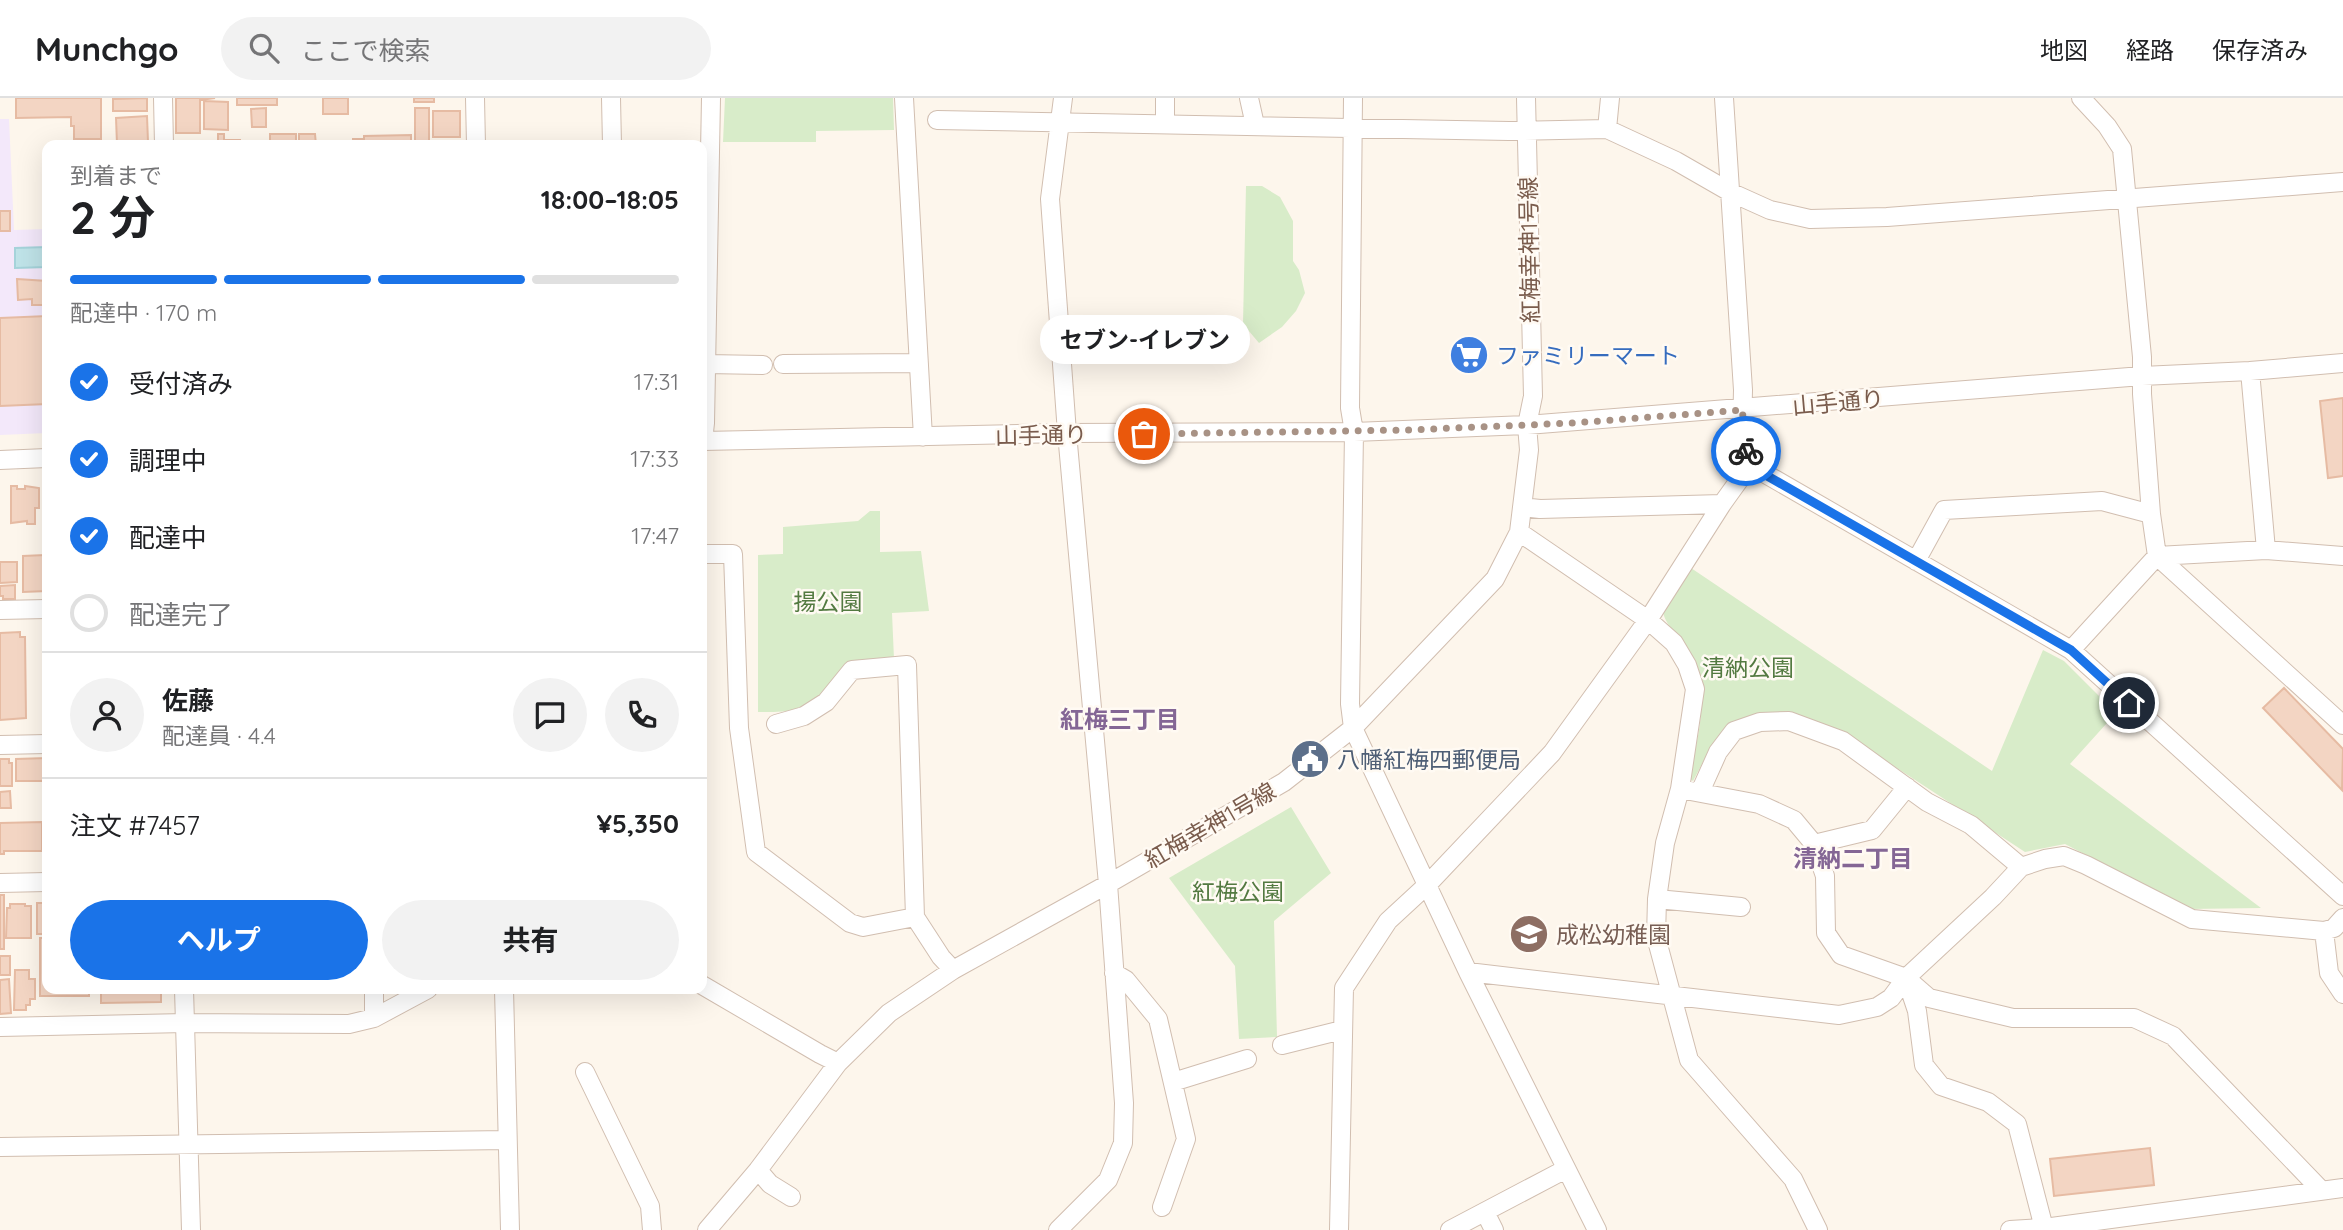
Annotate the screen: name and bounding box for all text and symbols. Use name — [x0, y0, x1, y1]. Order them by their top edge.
search box — [221, 17, 711, 80]
text: Munchgo — [35, 28, 179, 69]
icon: search — [245, 29, 283, 67]
text: ここで検索 — [301, 34, 431, 67]
text: 地図 — [2040, 35, 2088, 65]
text: 経路 — [2126, 35, 2174, 65]
text: 保存済み — [2212, 35, 2308, 65]
text: 到着まで — [70, 161, 162, 190]
street label: 紅梅幸神1号線 — [1513, 177, 1545, 323]
text: 18:00–18:05 — [541, 183, 679, 216]
text: 2 分 — [70, 188, 155, 246]
text: 配達中 · 170 m — [70, 298, 217, 327]
callout: セブン-イレブン — [1039, 315, 1249, 364]
text: セブン-イレブン — [1060, 325, 1230, 354]
supermarket icon: ファミリーマート — [1448, 334, 1490, 376]
place label: ファミリーマート — [1496, 341, 1680, 370]
icon: check — [70, 363, 108, 401]
text: 受付済み — [129, 367, 233, 400]
text: 17:31 — [634, 367, 679, 396]
street label: 山手通り — [1791, 384, 1885, 420]
pin — [1114, 404, 1174, 464]
icon: bag — [1125, 415, 1163, 453]
courier — [1711, 416, 1781, 486]
street label: 山手通り — [995, 420, 1087, 450]
icon: bike — [1727, 432, 1765, 470]
icon: check — [70, 440, 108, 478]
text: 調理中 — [129, 444, 207, 477]
text: 17:33 — [630, 444, 679, 473]
icon: check — [70, 517, 108, 555]
text: 配達中 — [129, 521, 207, 554]
text: 17:47 — [631, 521, 679, 550]
park label: 揚公園 — [794, 587, 863, 616]
text: 配達完了 — [129, 598, 233, 631]
park label: 清納公園 — [1702, 653, 1794, 682]
pin — [2099, 673, 2159, 733]
button: person — [70, 678, 144, 752]
button: chat — [513, 678, 587, 752]
button: phone — [605, 678, 679, 752]
text: 佐藤 — [162, 684, 214, 717]
icon: home — [2110, 684, 2148, 722]
district label: 紅梅三丁目 — [1060, 704, 1180, 734]
text: 配達員 · 4.4 — [162, 721, 276, 750]
public building icon: 八幡紅梅四郵便局 — [1289, 738, 1331, 780]
place label: 八幡紅梅四郵便局 — [1337, 745, 1521, 774]
street label: 紅梅幸神1号線 — [1139, 776, 1281, 874]
text: ¥5,350 — [596, 807, 679, 840]
text: 注文 #7457 — [70, 809, 200, 842]
district label: 清納二丁目 — [1793, 843, 1913, 873]
park label: 紅梅公園 — [1192, 877, 1284, 906]
button: ヘルプ — [70, 900, 368, 980]
button: 共有 — [382, 900, 679, 980]
school or university icon: 成松幼稚園 — [1508, 913, 1550, 955]
place label: 成松幼稚園 — [1556, 920, 1671, 949]

